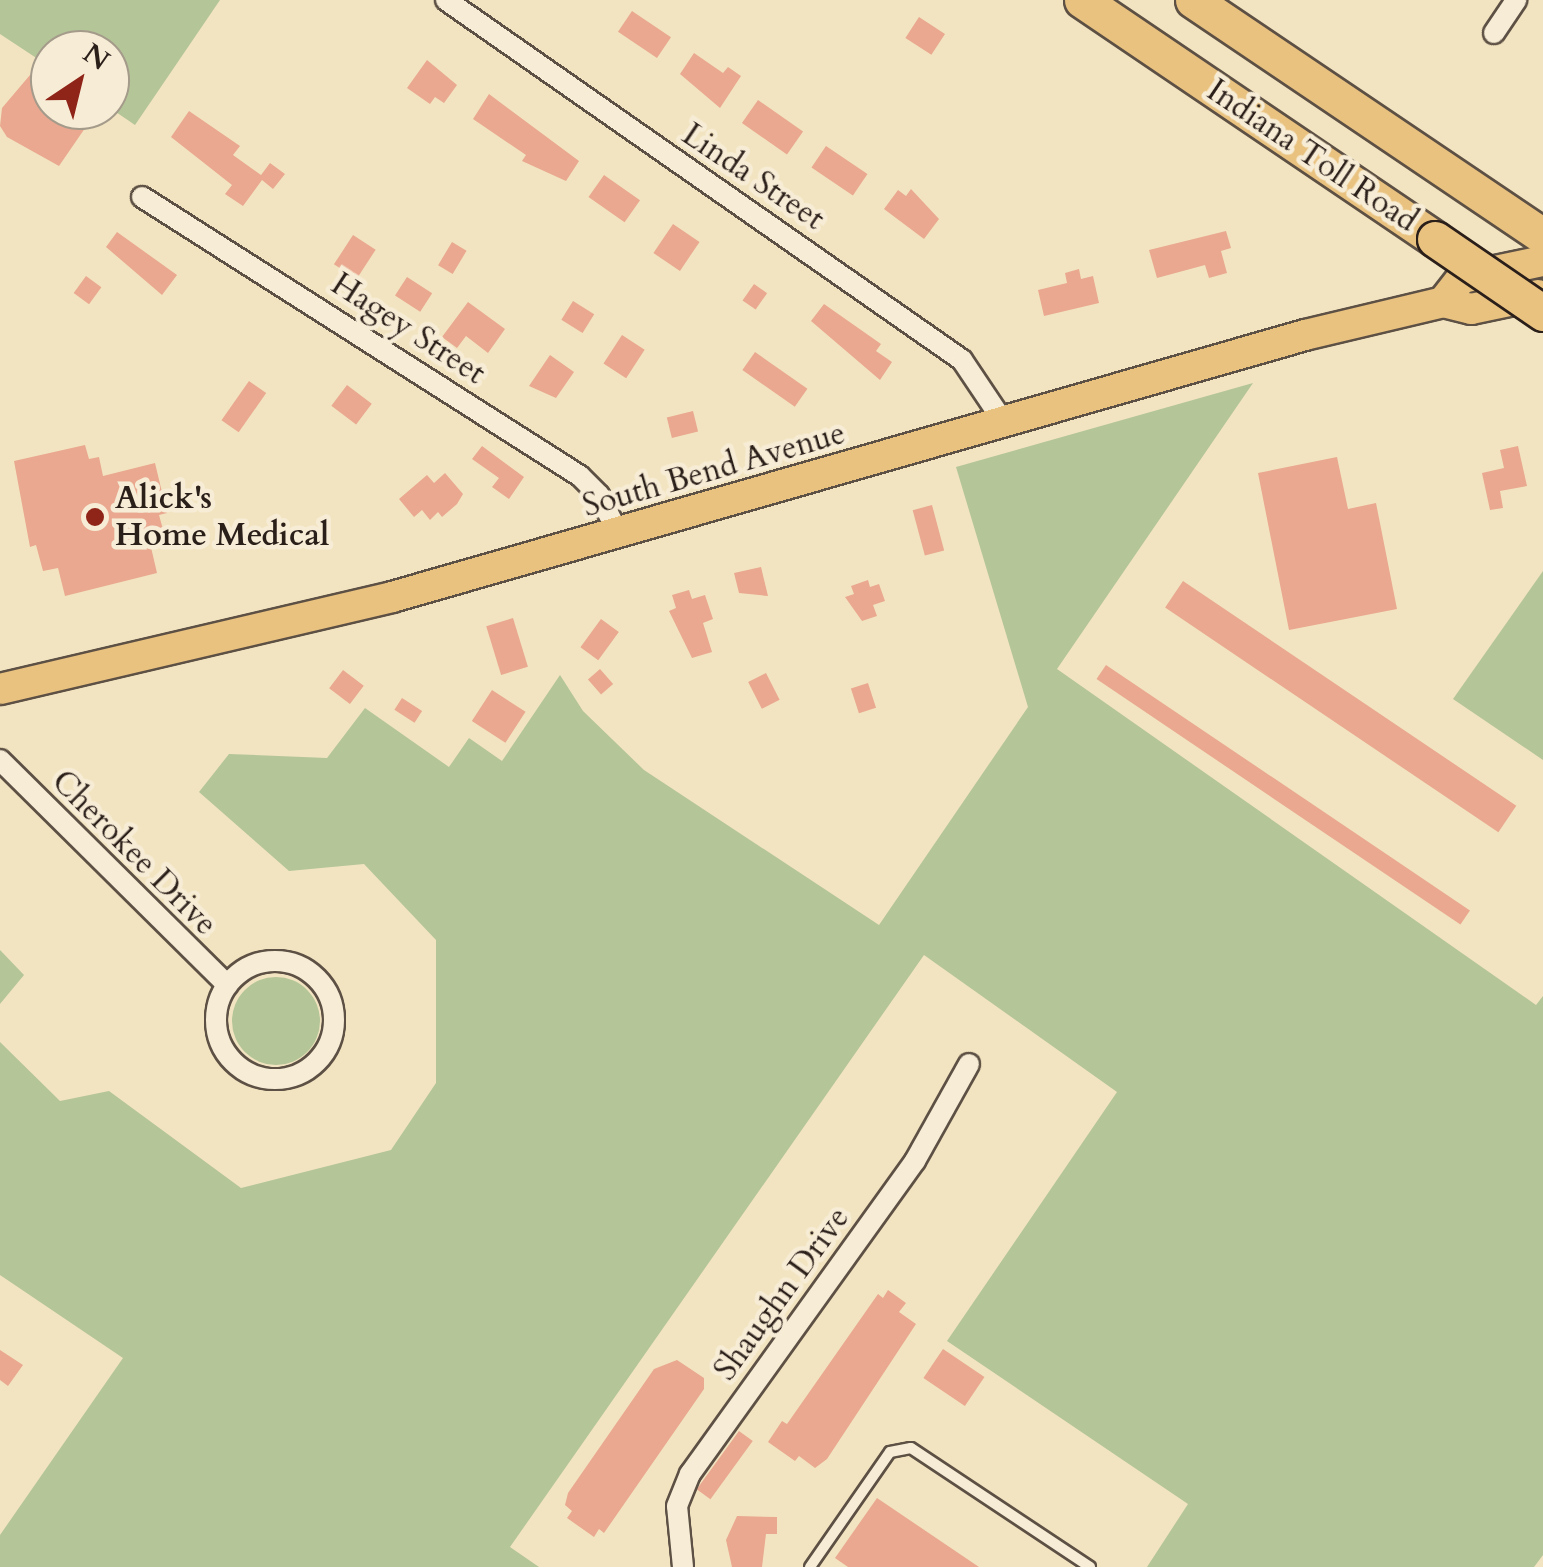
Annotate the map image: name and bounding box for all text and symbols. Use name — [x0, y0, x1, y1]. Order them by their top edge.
north arrow — [30, 30, 130, 130]
text: N — [75, 35, 117, 80]
street label: Indiana Toll Road — [1199, 71, 1425, 241]
street label: Linda Street — [675, 116, 831, 238]
street label: Hagey Street — [324, 265, 492, 393]
street label: South Bend Avenue — [578, 414, 850, 526]
place label: Alick's Home Medical — [115, 480, 329, 555]
marker: Alick's Home Medical — [84, 506, 106, 528]
street label: Cherokee Drive — [43, 762, 225, 944]
street label: Shaughn Drive — [706, 1200, 858, 1388]

